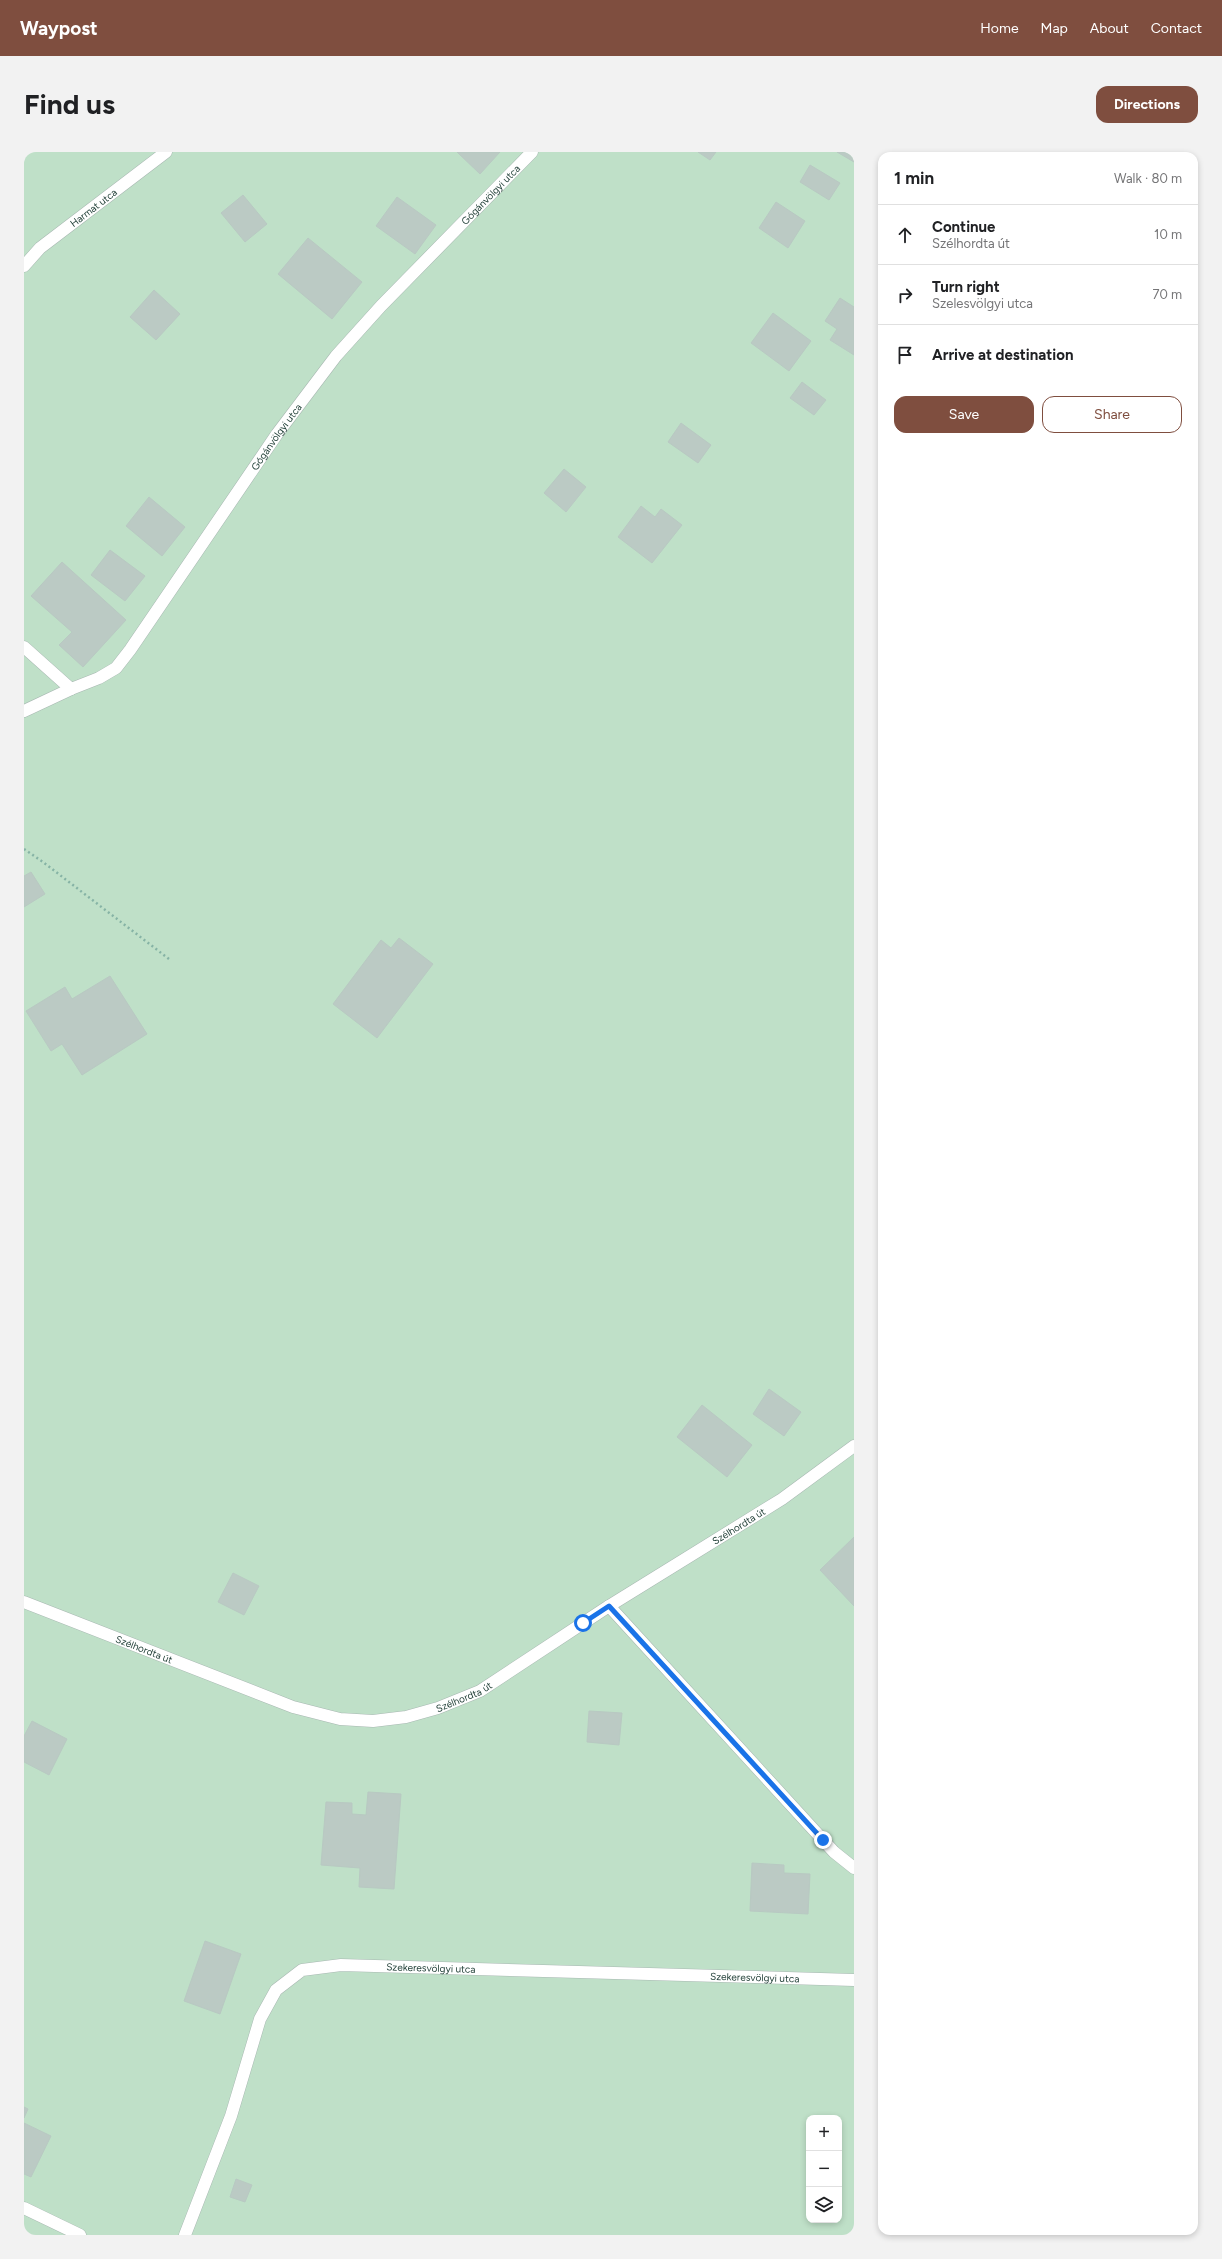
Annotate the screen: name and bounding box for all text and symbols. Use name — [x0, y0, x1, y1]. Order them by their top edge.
text: Waypost — [20, 17, 98, 40]
text: Home — [980, 20, 1019, 37]
text: Map — [1041, 20, 1068, 37]
text: About — [1090, 20, 1129, 37]
text: Contact — [1151, 20, 1202, 37]
button: Directions — [1096, 86, 1198, 123]
text: Find us — [24, 87, 115, 121]
street label: Gógánvölgyi utca — [458, 162, 523, 228]
text: 1 min — [894, 168, 934, 188]
text: Walk · 80 m — [1114, 171, 1182, 186]
street label: Harmat utca — [67, 186, 120, 230]
text: Continue — [932, 218, 995, 236]
icon: ahead — [894, 224, 916, 246]
text: 10 m — [1154, 227, 1182, 242]
text: Szélhordta út — [932, 236, 1010, 251]
text: Turn right — [932, 278, 1000, 296]
icon: right — [894, 284, 916, 306]
text: 70 m — [1152, 287, 1182, 302]
text: Szelesvölgyi utca — [932, 296, 1033, 311]
icon: arrive — [894, 344, 916, 366]
text: Arrive at destination — [932, 346, 1073, 364]
button: Save — [894, 396, 1034, 433]
button: Share — [1042, 396, 1182, 433]
street label: Gógánvölgyi utca — [248, 401, 305, 473]
street label: Szélhordta út — [710, 1505, 768, 1548]
route start — [574, 1614, 592, 1632]
street label: Szélhordta út — [114, 1632, 175, 1666]
street label: Szélhordta út — [434, 1679, 495, 1715]
route end — [814, 1831, 832, 1849]
street label: Szekeresvölgyi utca — [386, 1960, 476, 1976]
street label: Szekeresvölgyi utca — [710, 1970, 800, 1985]
map controls — [806, 2115, 842, 2223]
button: + — [806, 2115, 842, 2151]
button: − — [806, 2151, 842, 2187]
button: layers — [806, 2187, 842, 2223]

